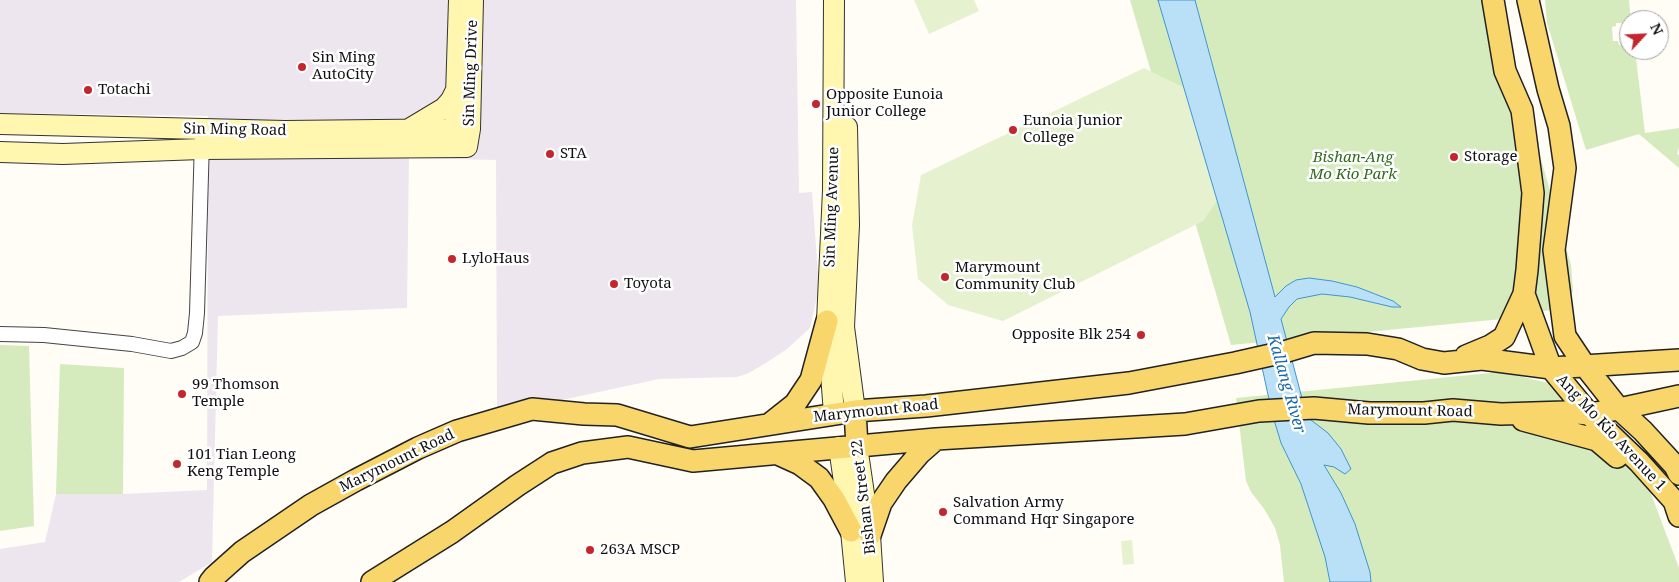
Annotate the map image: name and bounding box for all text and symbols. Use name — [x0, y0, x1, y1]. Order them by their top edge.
north arrow — [1619, 10, 1669, 60]
street label: Sin Ming Drive — [460, 19, 482, 127]
text: N — [1646, 20, 1668, 38]
place label: Sin Ming AutoCity — [312, 49, 375, 84]
marker: Sin Ming AutoCity — [296, 61, 308, 73]
place label: Totachi — [98, 81, 151, 99]
marker: Totachi — [82, 84, 94, 96]
place label: Opposite Eunoia Junior College — [826, 86, 943, 121]
marker: Opposite Eunoia Junior College — [810, 98, 822, 110]
place label: Eunoia Junior College — [1023, 112, 1122, 147]
street label: Sin Ming Road — [183, 120, 287, 140]
marker: Eunoia Junior College — [1007, 124, 1019, 136]
place label: STA — [560, 145, 587, 163]
street label: Sin Ming Avenue — [821, 146, 843, 268]
marker: STA — [544, 148, 556, 160]
place label: Storage — [1464, 148, 1517, 166]
park label: Bishan-Ang Mo Kio Park — [1309, 149, 1397, 184]
marker: Storage — [1448, 151, 1460, 163]
place label: LyloHaus — [462, 250, 529, 268]
marker: LyloHaus — [446, 253, 458, 265]
place label: Marymount Community Club — [955, 259, 1075, 294]
marker: Marymount Community Club — [939, 271, 951, 283]
place label: Toyota — [624, 275, 672, 293]
marker: Toyota — [608, 278, 620, 290]
place label: Opposite Blk 254 — [1012, 326, 1131, 344]
marker: Opposite Blk 254 — [1135, 329, 1147, 341]
water label: Kallang River — [1263, 333, 1309, 435]
street label: Ang Mo Kio Avenue 1 — [1552, 371, 1670, 495]
place label: 99 Thomson Temple — [192, 376, 279, 411]
marker: 99 Thomson Temple — [176, 388, 188, 400]
street label: Marymount Road — [813, 395, 939, 427]
street label: Marymount Road — [1347, 401, 1473, 421]
street label: Marymount Road — [337, 425, 457, 497]
street label: Bishan Street 22 — [848, 439, 880, 555]
place label: 101 Tian Leong Keng Temple — [187, 446, 296, 481]
marker: 101 Tian Leong Keng Temple — [171, 458, 183, 470]
place label: Salvation Army Command Hqr Singapore — [953, 494, 1135, 529]
marker: Salvation Army Command Hqr Singapore — [937, 506, 949, 518]
place label: 263A MSCP — [600, 541, 680, 559]
marker: 263A MSCP — [584, 544, 596, 556]

